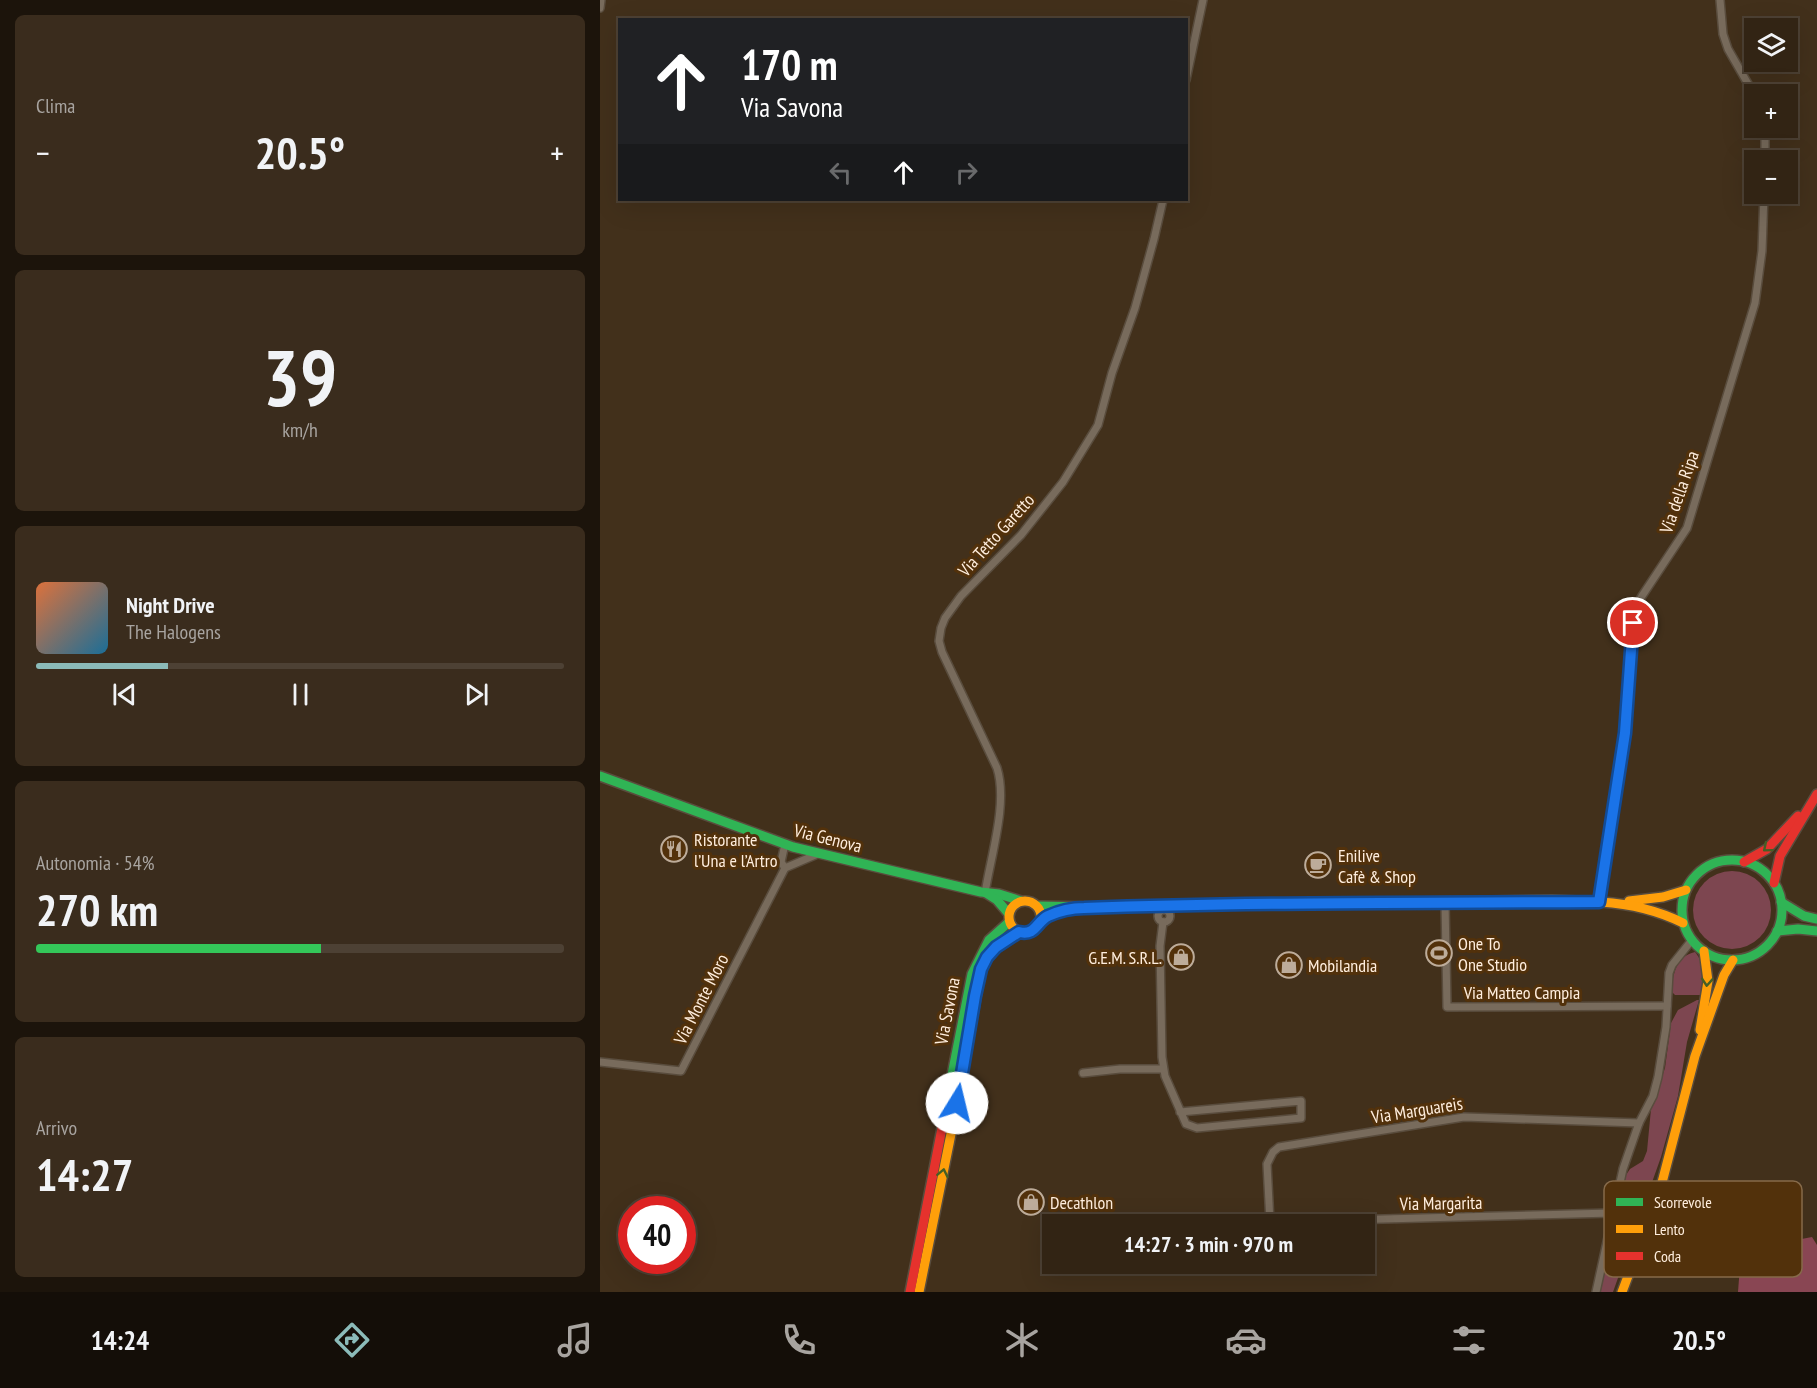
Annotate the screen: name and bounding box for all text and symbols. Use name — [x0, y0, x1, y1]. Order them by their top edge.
map controls — [1744, 18, 1798, 204]
button: layers — [1744, 18, 1798, 72]
text: 170 m — [741, 37, 838, 92]
icon: ahead — [642, 42, 720, 120]
button: + — [1744, 84, 1798, 138]
text: Via Savona — [741, 90, 843, 124]
text: Clima — [36, 93, 75, 119]
text: 20.5° — [255, 123, 345, 181]
text: − — [36, 131, 50, 174]
text: + — [550, 131, 564, 174]
button: − — [1744, 150, 1798, 204]
icon: left — [824, 156, 857, 189]
icon: ahead — [887, 156, 920, 189]
icon: right — [950, 156, 983, 189]
text: 39 — [263, 327, 337, 428]
text: km/h — [282, 417, 318, 443]
street label: Via della Ripa — [1654, 448, 1704, 537]
street label: Via Tetto Garetto — [952, 489, 1039, 582]
text: Night Drive — [126, 591, 215, 619]
pin — [1607, 597, 1658, 648]
icon: arrive — [1616, 606, 1649, 639]
text: The Halogens — [126, 619, 221, 645]
icon: previous — [108, 678, 141, 711]
icon: pause — [284, 678, 317, 711]
icon: next — [460, 678, 493, 711]
street label: Via Genova — [791, 818, 864, 858]
place label: Ristorante l’Una e l’Artro — [694, 828, 778, 872]
restaurant icon: Ristorante l’Una e l’Artro — [659, 834, 689, 864]
one-way arrow — [1763, 841, 1774, 852]
place label: Enilive Cafè & Shop — [1338, 844, 1416, 888]
text: Autonomia · 54% — [36, 850, 154, 876]
cafe icon: Enilive Cafè & Shop — [1303, 850, 1333, 880]
text: 270 km — [36, 880, 158, 938]
place label: One To One Studio — [1458, 932, 1527, 976]
sports icon: One To One Studio — [1424, 938, 1454, 968]
shop icon: G.E.M. S.R.L. — [1166, 942, 1196, 972]
place label: G.E.M. S.R.L. — [1088, 946, 1162, 969]
street label: Via Monte Moro — [668, 950, 734, 1049]
shop icon: Mobilandia — [1274, 950, 1304, 980]
place label: Mobilandia — [1308, 954, 1377, 977]
street label: Via Savona — [929, 975, 965, 1048]
one-way arrow — [1700, 978, 1713, 987]
street label: Via Matteo Campia — [1463, 981, 1580, 1004]
position arrow — [925, 1071, 989, 1135]
street label: Via Marguareis — [1369, 1091, 1464, 1129]
text: Arrivo — [36, 1115, 77, 1141]
text: 14:27 — [36, 1145, 133, 1203]
one-way arrow — [936, 1168, 949, 1178]
legend — [1604, 1181, 1802, 1277]
shop icon: Decathlon — [1016, 1187, 1046, 1217]
place label: Decathlon — [1050, 1191, 1113, 1214]
street label: Via Margarita — [1398, 1191, 1483, 1215]
text: Scorrevole — [1654, 1192, 1712, 1212]
speed limit sign: 40 — [618, 1196, 696, 1274]
text: Lento — [1654, 1219, 1685, 1239]
text: 14:27 · 3 min · 970 m — [1124, 1230, 1293, 1258]
text: Coda — [1654, 1246, 1681, 1266]
icon: directions — [331, 1319, 373, 1361]
icon: music — [554, 1319, 596, 1361]
icon: phone — [778, 1319, 820, 1361]
icon: climate — [1001, 1319, 1043, 1361]
icon: car — [1225, 1319, 1267, 1361]
icon: filters — [1448, 1319, 1490, 1361]
text: 14:24 — [91, 1323, 149, 1357]
text: 20.5° — [1672, 1323, 1726, 1357]

